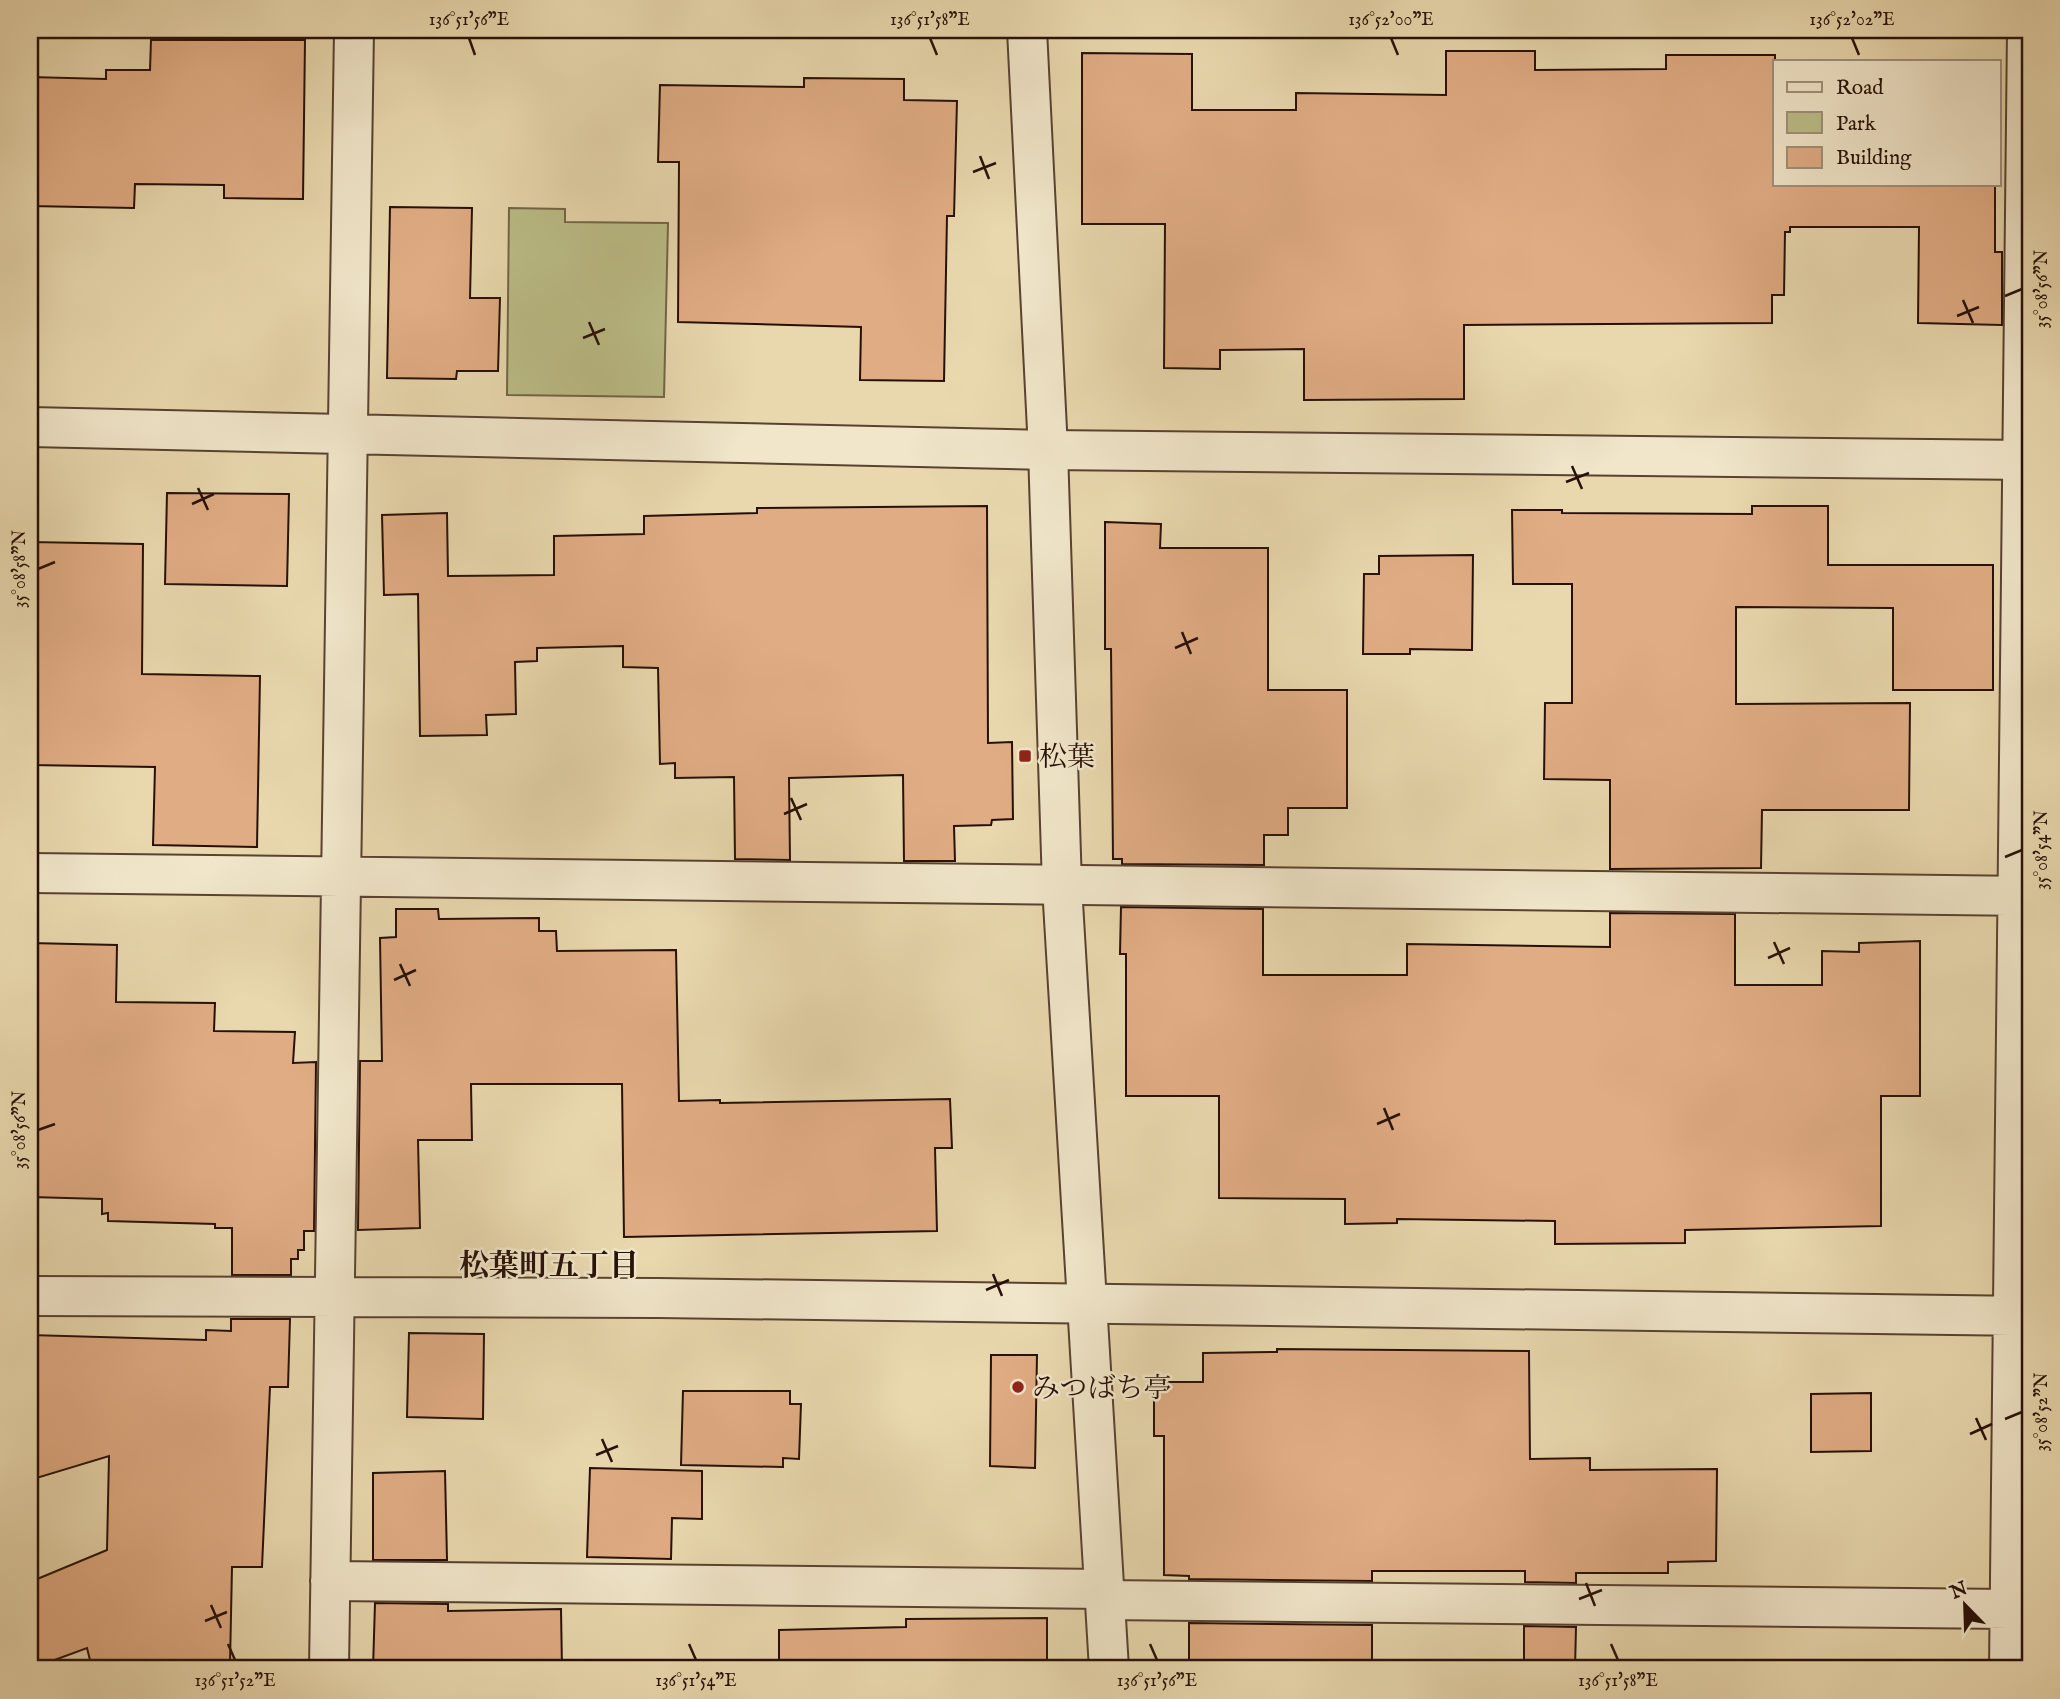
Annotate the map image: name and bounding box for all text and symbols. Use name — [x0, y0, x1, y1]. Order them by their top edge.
text: 136°51'56"E — [429, 9, 509, 32]
text: 136°51'58"E — [890, 9, 970, 32]
text: 136°52'00"E — [1348, 9, 1434, 32]
text: 136°52'02"E — [1809, 9, 1895, 32]
legend — [1773, 60, 2000, 186]
text: Road — [1836, 75, 1884, 102]
text: Park — [1836, 111, 1877, 138]
text: Building — [1836, 145, 1912, 172]
text: 35°08'56"N — [2031, 249, 2054, 328]
text: 35°08'58"N — [9, 530, 32, 608]
place label: 松葉 — [1039, 741, 1095, 776]
marker: 松葉 — [1017, 748, 1033, 764]
text: 35°08'54"N — [2031, 810, 2054, 890]
text: 35°08'56"N — [9, 1090, 32, 1169]
district label: 松葉町五丁目 — [459, 1248, 639, 1286]
place label: みつばち亭 — [1032, 1372, 1171, 1407]
text: 35°08'52"N — [2031, 1372, 2054, 1452]
marker: みつばち亭 — [1010, 1379, 1026, 1395]
north arrow — [1930, 1570, 2000, 1640]
text: N — [1946, 1577, 1972, 1606]
text: 136°51'52"E — [194, 1670, 276, 1693]
text: 136°51'54"E — [655, 1670, 737, 1693]
text: 136°51'56"E — [1117, 1670, 1197, 1693]
text: 136°51'58"E — [1578, 1670, 1658, 1693]

